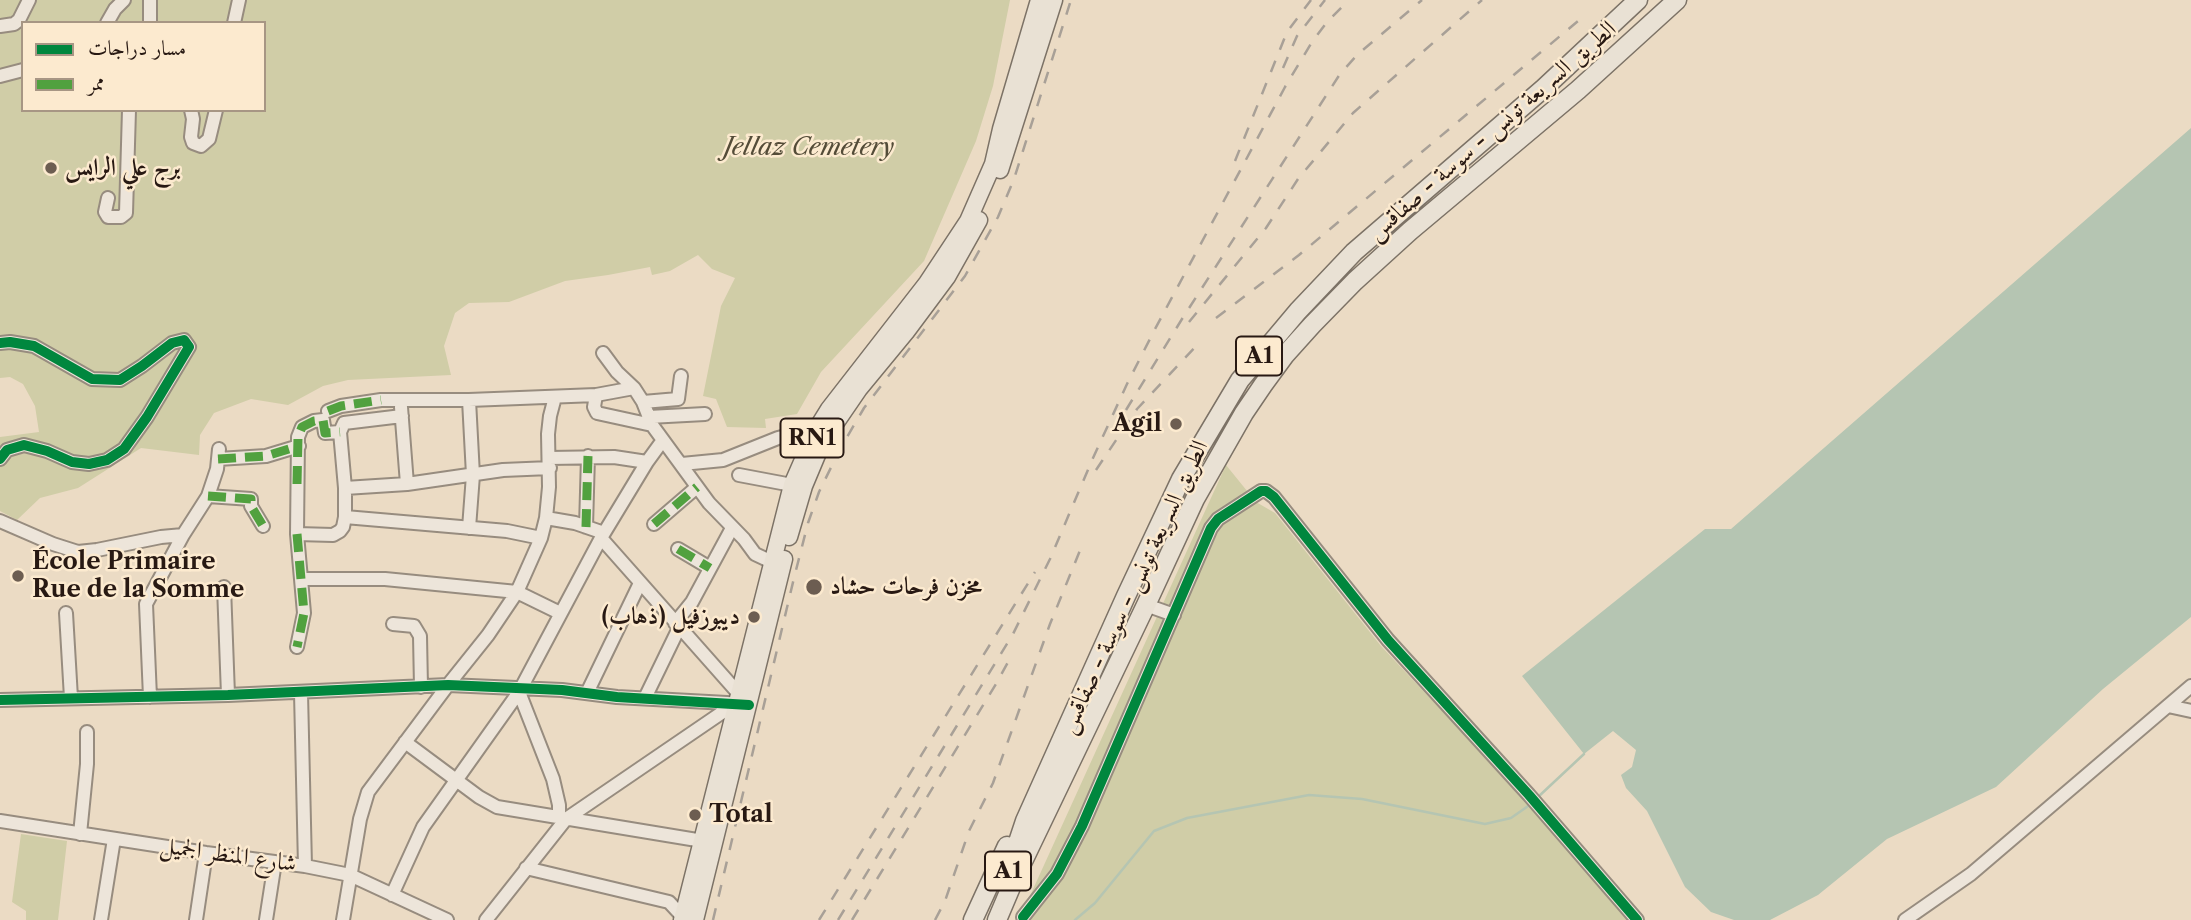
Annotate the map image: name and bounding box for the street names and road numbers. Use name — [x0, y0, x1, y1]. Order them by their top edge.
street label: الطريق السريعة تونس - سوسة - صفاقس — [1362, 15, 1622, 247]
road number: A1 — [1236, 336, 1282, 376]
road number: RN1 — [780, 418, 844, 458]
street label: الطريق السريعة تونس - سوسة - صفاقس — [1053, 436, 1215, 738]
street label: شارع المنظر الجميل — [158, 831, 298, 879]
road number: A1 — [985, 852, 1031, 890]

